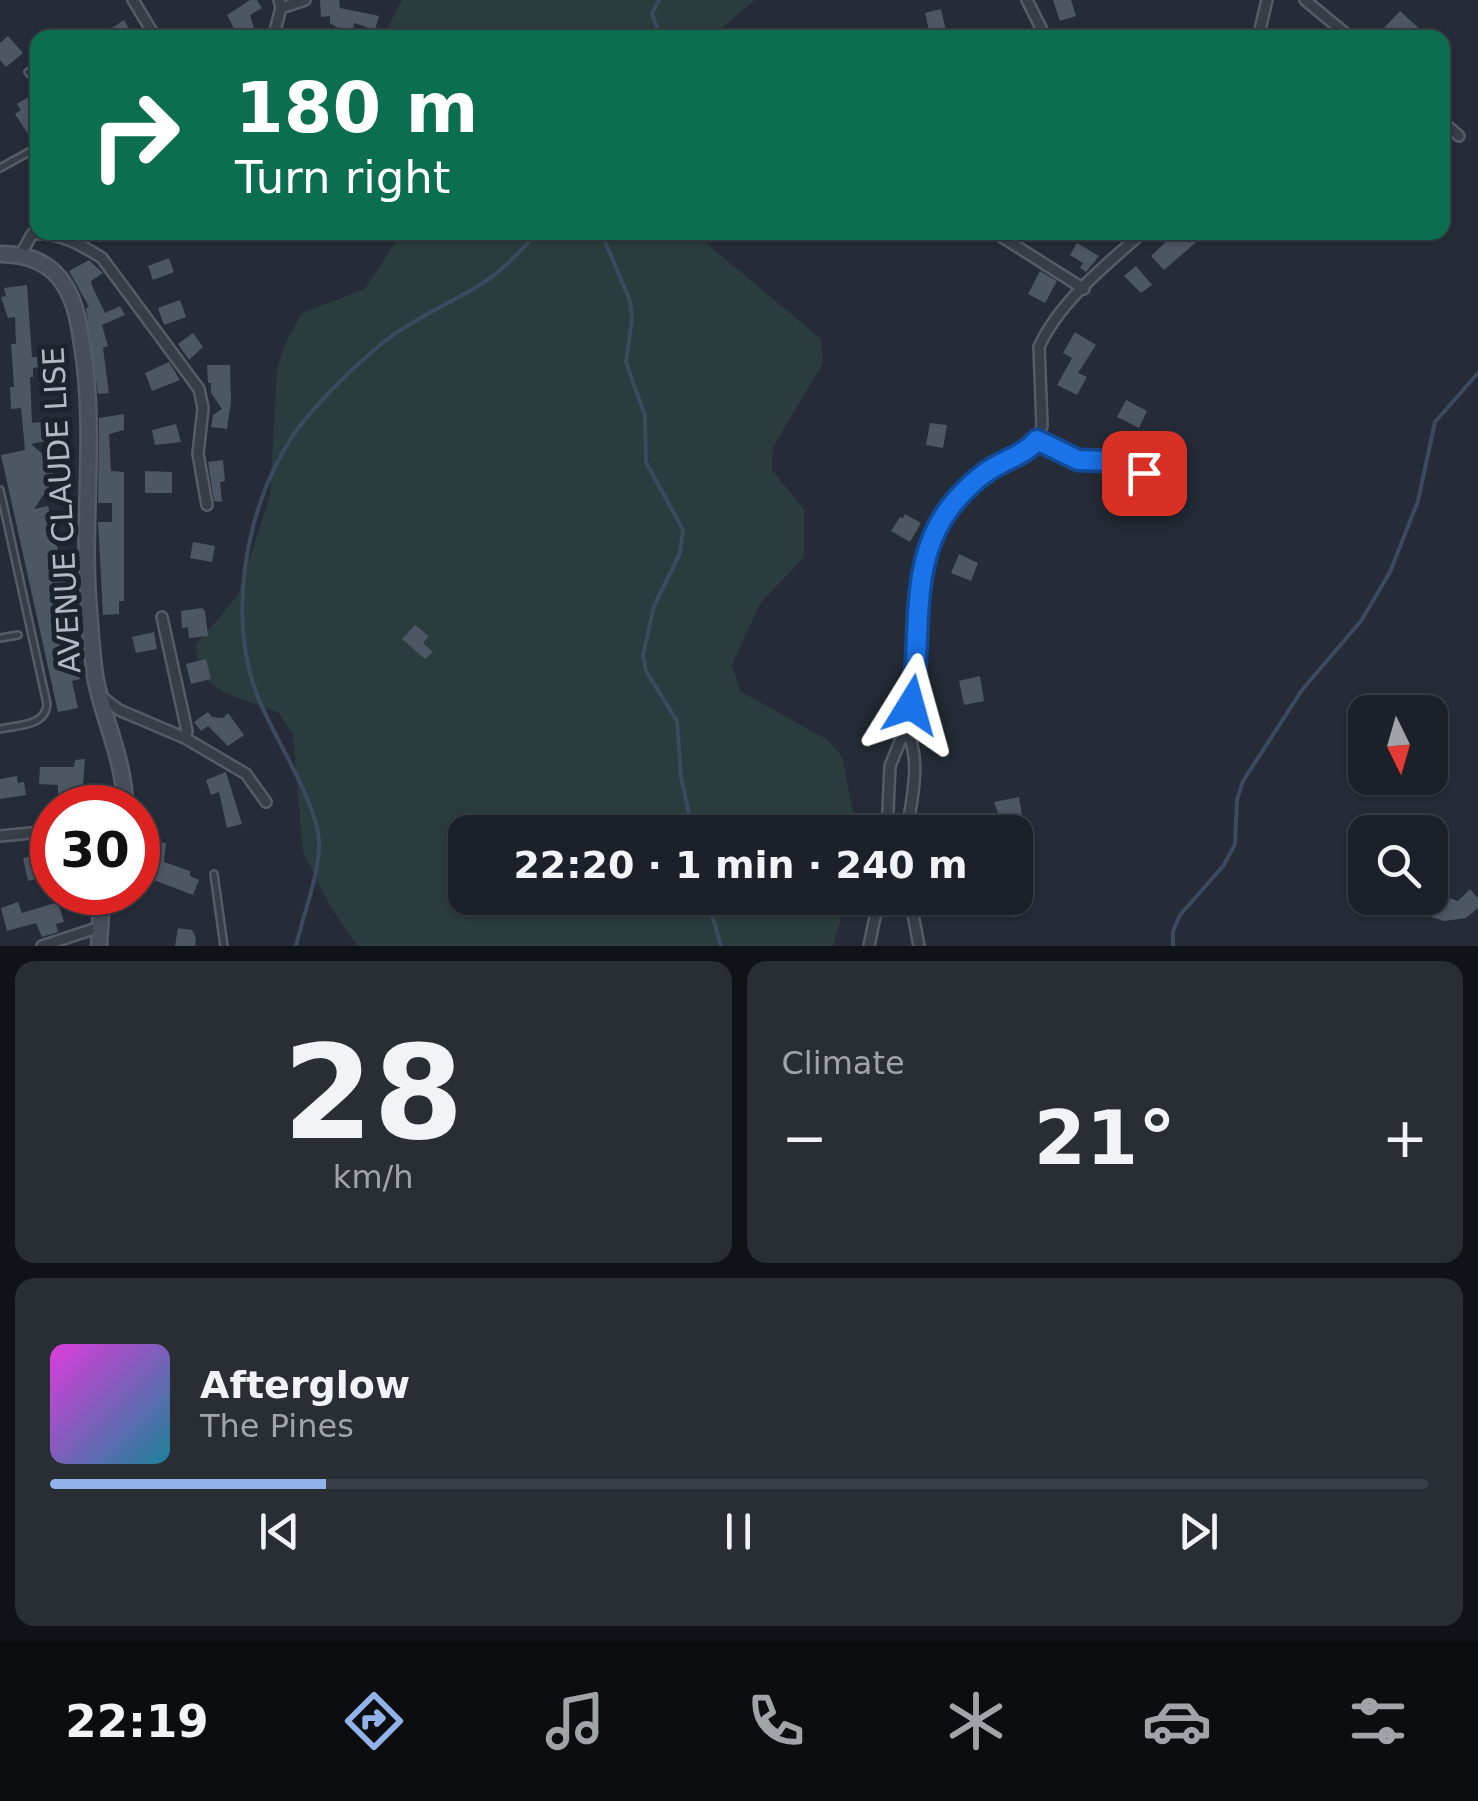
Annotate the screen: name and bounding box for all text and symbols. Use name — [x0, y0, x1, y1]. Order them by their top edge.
text: 180 m — [235, 67, 478, 149]
icon: right — [70, 70, 200, 200]
text: Turn right — [235, 151, 450, 204]
street label: AVENUE CLAUDE LISE — [35, 346, 88, 674]
pin — [1102, 431, 1187, 516]
icon: arrive — [1117, 446, 1172, 501]
position arrow — [859, 653, 963, 757]
north arrow — [1348, 695, 1448, 795]
map controls — [1348, 695, 1448, 915]
speed limit sign: 30 — [30, 785, 160, 915]
button: search — [1348, 815, 1448, 915]
text: 22:20 · 1 min · 240 m — [513, 843, 968, 887]
text: 28 — [283, 1017, 464, 1169]
text: Climate — [782, 1044, 905, 1082]
text: 21° — [1034, 1094, 1176, 1182]
text: − — [782, 1106, 828, 1170]
text: + — [1382, 1106, 1428, 1170]
text: km/h — [333, 1158, 414, 1196]
text: Afterglow — [200, 1363, 410, 1407]
text: The Pines — [200, 1407, 354, 1445]
icon: previous — [252, 1504, 307, 1559]
icon: pause — [711, 1504, 766, 1559]
icon: next — [1171, 1504, 1226, 1559]
icon: directions — [339, 1686, 409, 1756]
icon: music — [540, 1686, 610, 1756]
icon: phone — [741, 1686, 811, 1756]
icon: climate — [941, 1686, 1011, 1756]
icon: car — [1142, 1686, 1212, 1756]
icon: filters — [1343, 1686, 1413, 1756]
text: 22:19 — [65, 1695, 209, 1748]

